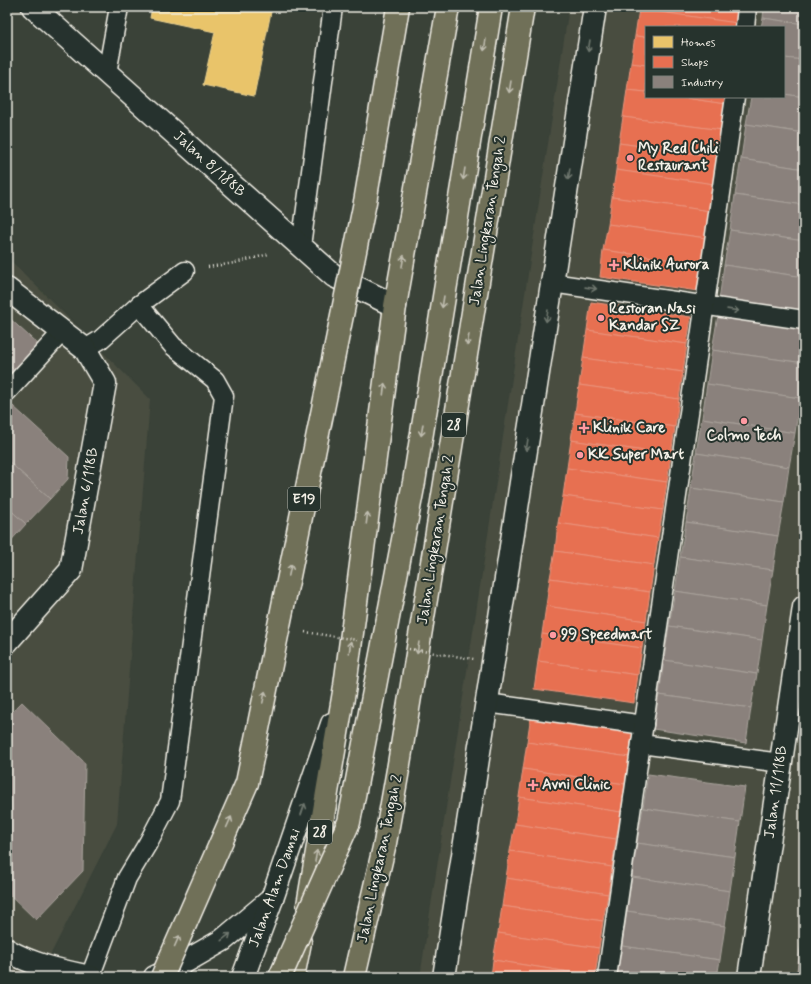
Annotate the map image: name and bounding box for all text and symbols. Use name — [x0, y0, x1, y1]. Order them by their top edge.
legend — [645, 26, 785, 98]
text: Homes — [681, 35, 716, 51]
one-way arrow — [481, 39, 489, 52]
one-way arrow — [585, 39, 593, 52]
text: Shops — [681, 55, 708, 71]
text: Industry — [681, 75, 723, 91]
one-way arrow — [505, 80, 513, 93]
street label: Jalan 8/188B — [169, 126, 249, 202]
street label: Jalan Lingkaran Tengah 2 — [465, 135, 512, 307]
place label: My Red Chili Restaurant — [638, 139, 719, 176]
marker: My Red Chili Restaurant — [625, 153, 635, 163]
one-way arrow — [460, 167, 468, 180]
one-way arrow — [565, 167, 573, 180]
one-way arrow — [399, 255, 407, 268]
place label: Klinik Aurora — [623, 255, 710, 275]
marker: Klinik Aurora — [608, 259, 620, 271]
one-way arrow — [584, 284, 597, 292]
one-way arrow — [439, 295, 447, 308]
place label: Restoran Nasi Kandar SZ — [609, 299, 696, 336]
one-way arrow — [726, 306, 739, 314]
one-way arrow — [543, 309, 551, 322]
marker: Restoran Nasi Kandar SZ — [596, 313, 606, 323]
one-way arrow — [464, 333, 472, 346]
one-way arrow — [380, 383, 388, 396]
road number: 28 — [442, 413, 466, 437]
marker: Colmo Tech — [739, 416, 749, 426]
place label: Klinik Care — [593, 418, 665, 438]
marker: Klinik Care — [578, 422, 590, 434]
one-way arrow — [418, 423, 426, 436]
place label: Colmo Tech — [707, 426, 782, 446]
one-way arrow — [523, 438, 531, 451]
place label: KK Super Mart — [588, 445, 685, 465]
street label: Jalan 6/118B — [69, 446, 103, 536]
marker: KK Super Mart — [575, 450, 585, 460]
street label: Jalan Lingkaran Tengah 2 — [413, 454, 460, 626]
road number: E19 — [288, 487, 320, 511]
one-way arrow — [363, 512, 371, 525]
one-way arrow — [286, 564, 294, 577]
place label: 99 Speedmart — [561, 625, 652, 645]
marker: 99 Speedmart — [548, 630, 558, 640]
one-way arrow — [346, 641, 354, 654]
one-way arrow — [414, 641, 422, 654]
one-way arrow — [260, 691, 268, 704]
street label: Jalan 11/118B — [760, 744, 792, 840]
street label: Jalan Lingkaran Tengah 2 — [352, 773, 409, 945]
place label: Avni Clinic — [542, 775, 611, 795]
marker: Avni Clinic — [527, 779, 539, 791]
one-way arrow — [300, 803, 308, 815]
one-way arrow — [226, 817, 234, 829]
road number: 28 — [308, 820, 332, 844]
street label: Jalan Alam Damai — [244, 826, 306, 950]
one-way arrow — [312, 850, 320, 863]
one-way arrow — [220, 933, 231, 942]
one-way arrow — [174, 936, 182, 948]

